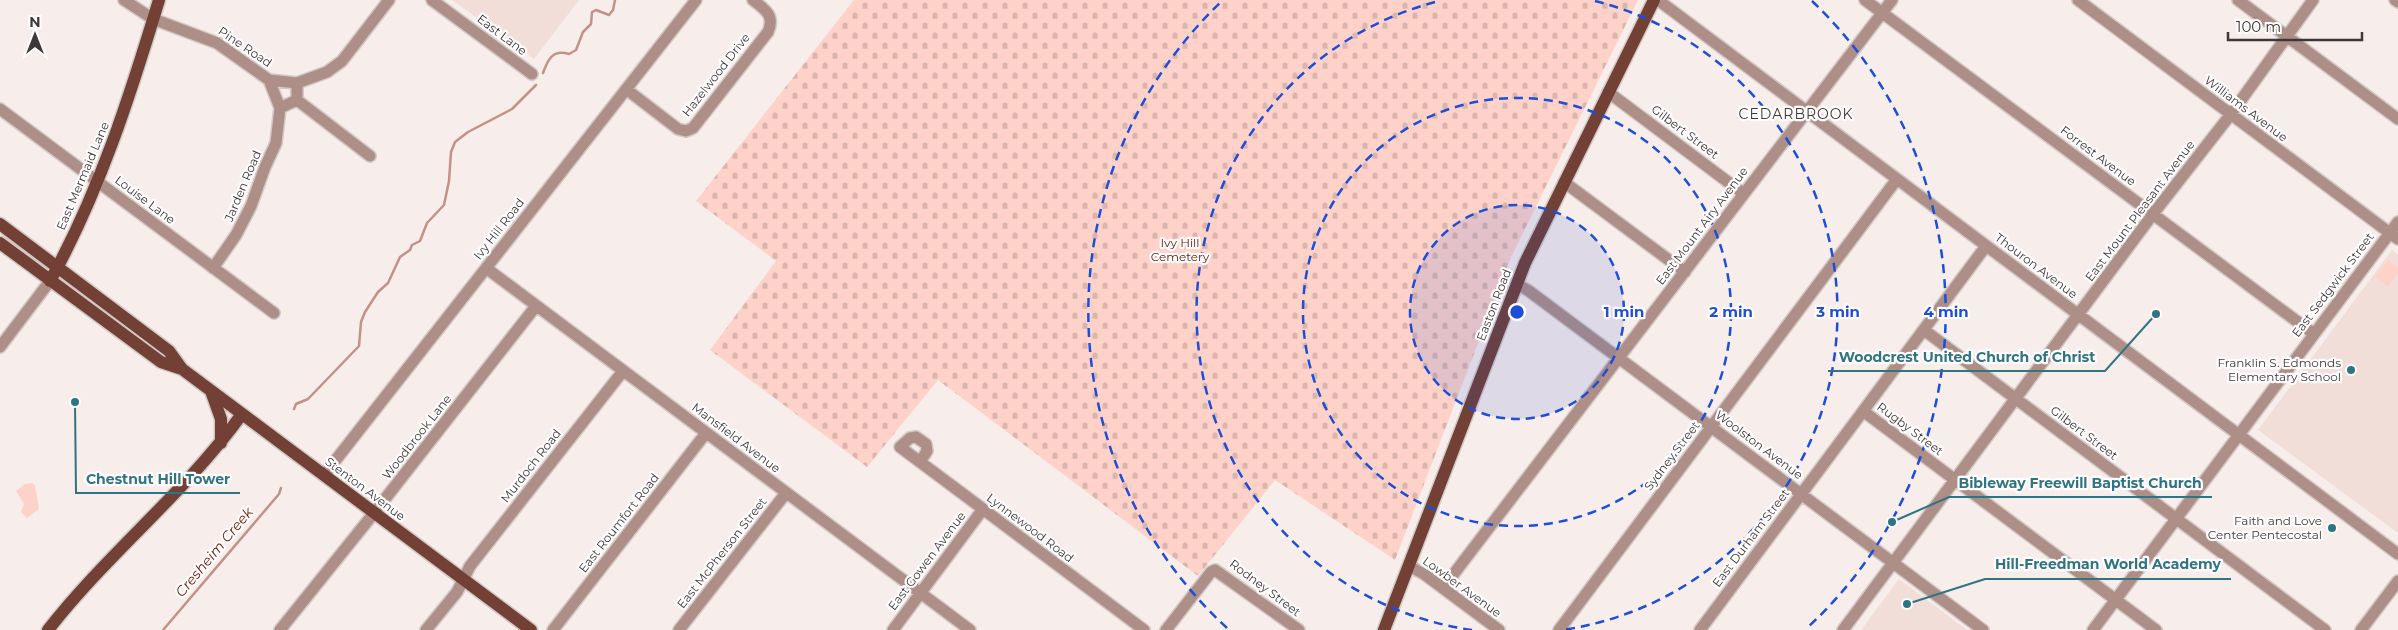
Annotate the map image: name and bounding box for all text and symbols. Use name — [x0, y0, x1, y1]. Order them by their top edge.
north arrow — [10, 10, 60, 60]
scale bar — [2228, 10, 2362, 42]
street label: East Lane — [474, 11, 530, 58]
text: N — [29, 13, 41, 31]
text: 100 m — [2236, 17, 2281, 36]
street label: Pine Road — [215, 23, 275, 70]
street label: Hazelwood Drive — [678, 30, 753, 119]
street label: Williams Avenue — [2202, 72, 2291, 145]
street label: Gilbert Street — [1649, 101, 1722, 162]
district label: CEDARBROOK — [1739, 105, 1854, 123]
street label: East Mermaid Lane — [53, 119, 112, 232]
street label: Forrest Avenue — [2058, 122, 2139, 189]
street label: East Mount Pleasant Avenue — [2082, 137, 2197, 284]
street label: Jarden Road — [220, 148, 264, 225]
street label: East Mount Airy Avenue — [1652, 164, 1751, 288]
street label: Louise Lane — [112, 172, 178, 227]
street label: Ivy Hill Road — [470, 195, 527, 262]
street label: East Sedgwick Street — [2288, 229, 2377, 340]
street label: Thouron Avenue — [1992, 230, 2080, 301]
park label: Ivy Hill Cemetery — [1151, 235, 1210, 264]
street label: Easton Road — [1473, 267, 1514, 343]
text: 1 min — [1604, 302, 1644, 321]
text: 2 min — [1709, 302, 1753, 321]
text: 3 min — [1815, 302, 1860, 321]
text: 4 min — [1923, 302, 1969, 321]
centre of rings — [1508, 303, 1526, 321]
callout: Woodcrest United Church of Christ — [1828, 342, 2105, 371]
text: Woodcrest United Church of Christ — [1839, 348, 2095, 366]
place label: Franklin S. Edmonds Elementary School — [2217, 355, 2341, 384]
marker: Franklin S. Edmonds Elementary School — [2345, 364, 2357, 376]
street label: Woodbrook Lane — [379, 391, 454, 482]
street label: Mansfield Avenue — [689, 399, 783, 476]
street label: Rugby Street — [1874, 399, 1946, 458]
street label: Gilbert Street — [2048, 402, 2121, 463]
street label: Woolston Avenue — [1713, 407, 1806, 482]
street label: Sydney Street — [1641, 418, 1703, 493]
street label: Murdoch Road — [497, 426, 564, 505]
street label: Stenton Avenue — [322, 454, 408, 524]
callout: Chestnut Hill Tower — [76, 464, 240, 493]
callout: Bibleway Freewill Baptist Church — [1949, 468, 2212, 497]
text: Chestnut Hill Tower — [86, 470, 230, 488]
street label: East Roumfort Road — [575, 470, 662, 575]
text: Bibleway Freewill Baptist Church — [1958, 474, 2202, 492]
street label: East Durham Street — [1709, 486, 1792, 590]
street label: Lynnewood Road — [984, 490, 1077, 565]
street label: East McPherson Street — [674, 494, 770, 611]
water label: Cresheim Creek — [171, 503, 257, 601]
street label: East Gowen Avenue — [885, 508, 969, 613]
place label: Faith and Love Center Pentecostal — [2208, 513, 2322, 542]
marker: Faith and Love Center Pentecostal — [2326, 522, 2338, 534]
callout: Hill-Freedman World Academy — [1985, 550, 2231, 579]
street label: Lowber Avenue — [1420, 553, 1505, 620]
text: Hill-Freedman World Academy — [1995, 555, 2222, 573]
street label: Rodney Street — [1227, 556, 1304, 619]

